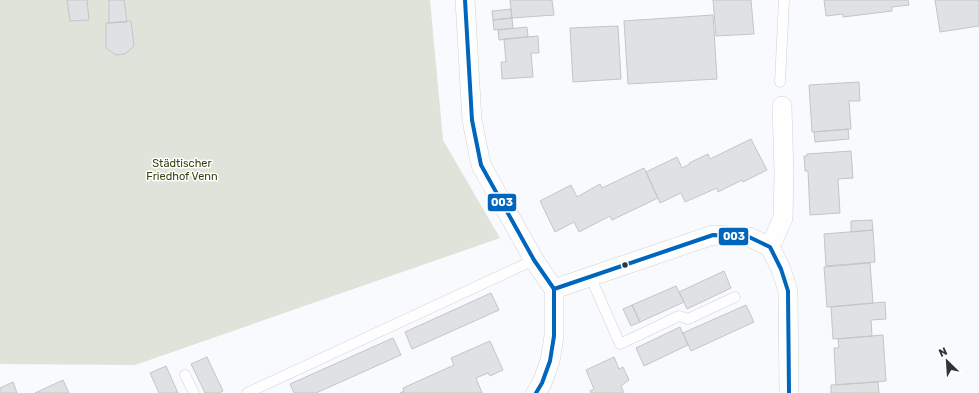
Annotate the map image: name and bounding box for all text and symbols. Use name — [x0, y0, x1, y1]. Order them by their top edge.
park label: Städtischer Friedhof Venn — [146, 157, 218, 183]
line badge: 003 — [487, 193, 517, 212]
text: 003 — [491, 196, 513, 209]
line badge: 003 — [718, 227, 749, 246]
text: 003 — [723, 230, 745, 243]
unlabelled marker — [620, 260, 630, 270]
north arrow — [927, 341, 967, 381]
text: N — [937, 345, 949, 360]

